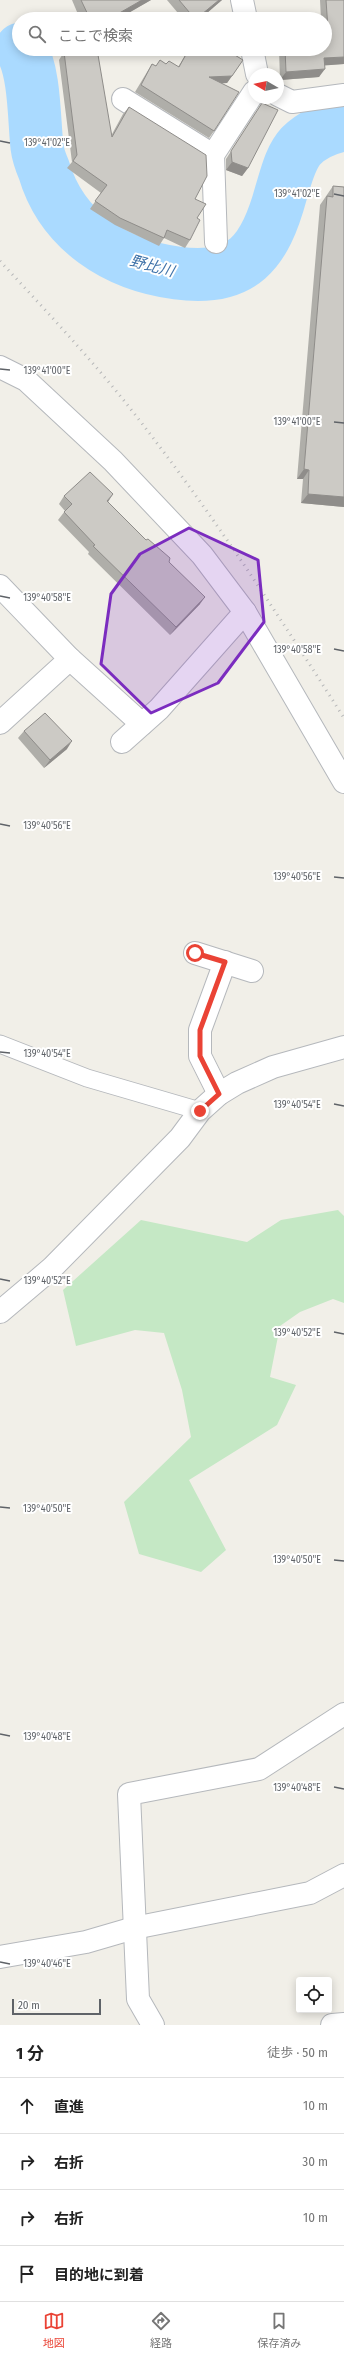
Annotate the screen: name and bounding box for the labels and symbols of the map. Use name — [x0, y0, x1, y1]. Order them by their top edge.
north arrow — [248, 68, 284, 104]
text: 139°41'02"E — [24, 137, 70, 149]
text: 139°41'02"E — [274, 188, 320, 200]
water label: 野比川 — [128, 251, 178, 281]
text: 139°41'00"E — [24, 365, 71, 377]
text: 139°41'00"E — [274, 416, 321, 428]
text: 139°40'58"E — [23, 592, 71, 604]
text: 139°40'58"E — [273, 644, 321, 656]
text: 139°40'56"E — [23, 820, 71, 832]
text: 139°40'56"E — [273, 871, 321, 883]
route start — [186, 944, 204, 962]
text: 139°40'54"E — [23, 1048, 71, 1060]
text: 139°40'54"E — [273, 1099, 321, 1111]
route end — [191, 1102, 209, 1120]
text: 139°40'52"E — [23, 1275, 71, 1287]
text: 139°40'52"E — [273, 1327, 321, 1339]
text: 139°40'50"E — [23, 1503, 71, 1515]
text: 139°40'50"E — [273, 1554, 321, 1566]
text: 139°40'48"E — [23, 1731, 71, 1743]
text: 139°40'48"E — [273, 1782, 321, 1794]
text: 139°40'46"E — [23, 1958, 71, 1970]
scale bar — [12, 1997, 101, 2016]

